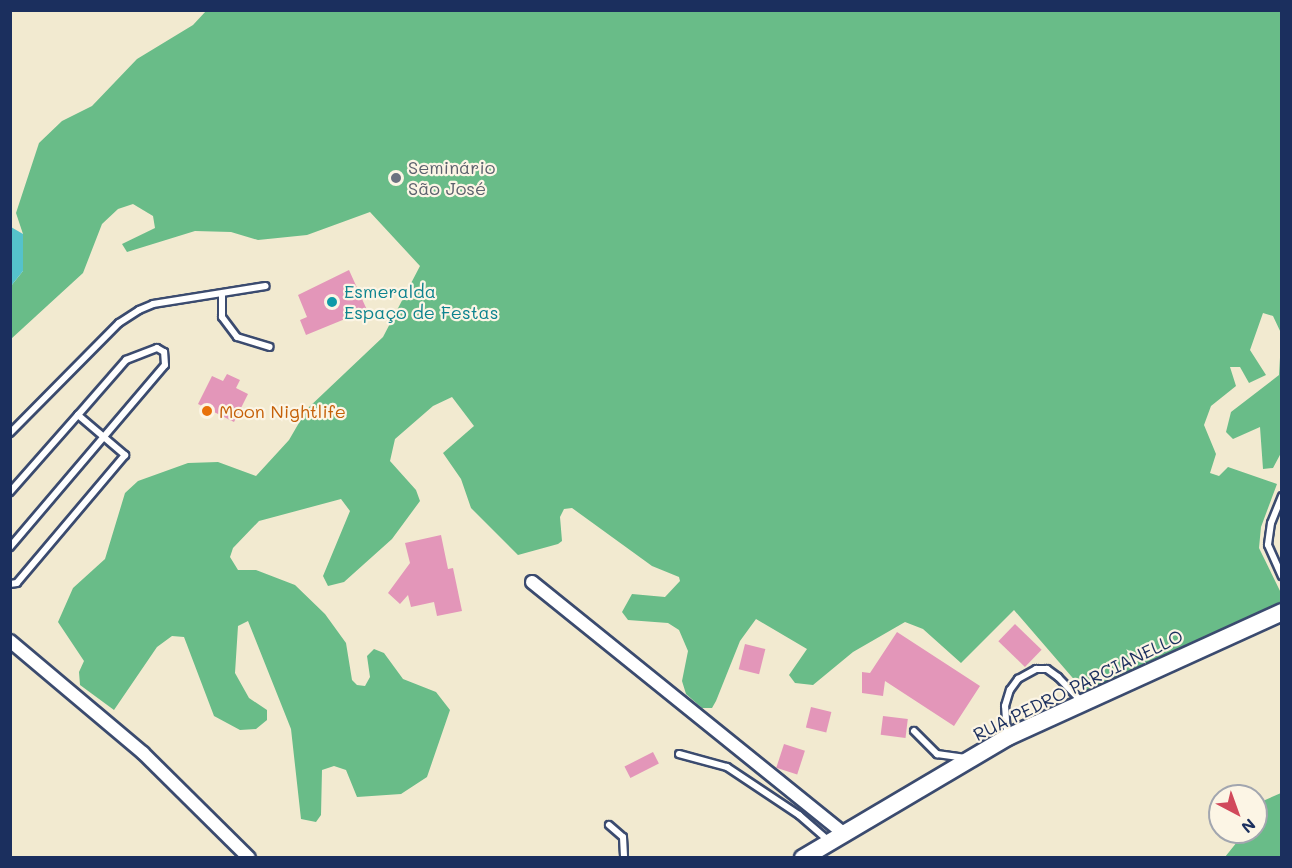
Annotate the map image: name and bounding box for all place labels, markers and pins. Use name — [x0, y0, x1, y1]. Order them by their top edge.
place label: Seminário São José — [408, 157, 496, 200]
marker: Seminário São José — [389, 171, 403, 185]
place label: Esmeralda Espaço de Festas — [344, 281, 499, 324]
marker: Esmeralda Espaço de Festas — [325, 295, 339, 309]
place label: Moon Nightlife — [219, 400, 346, 422]
marker: Moon Nightlife — [200, 404, 214, 418]

